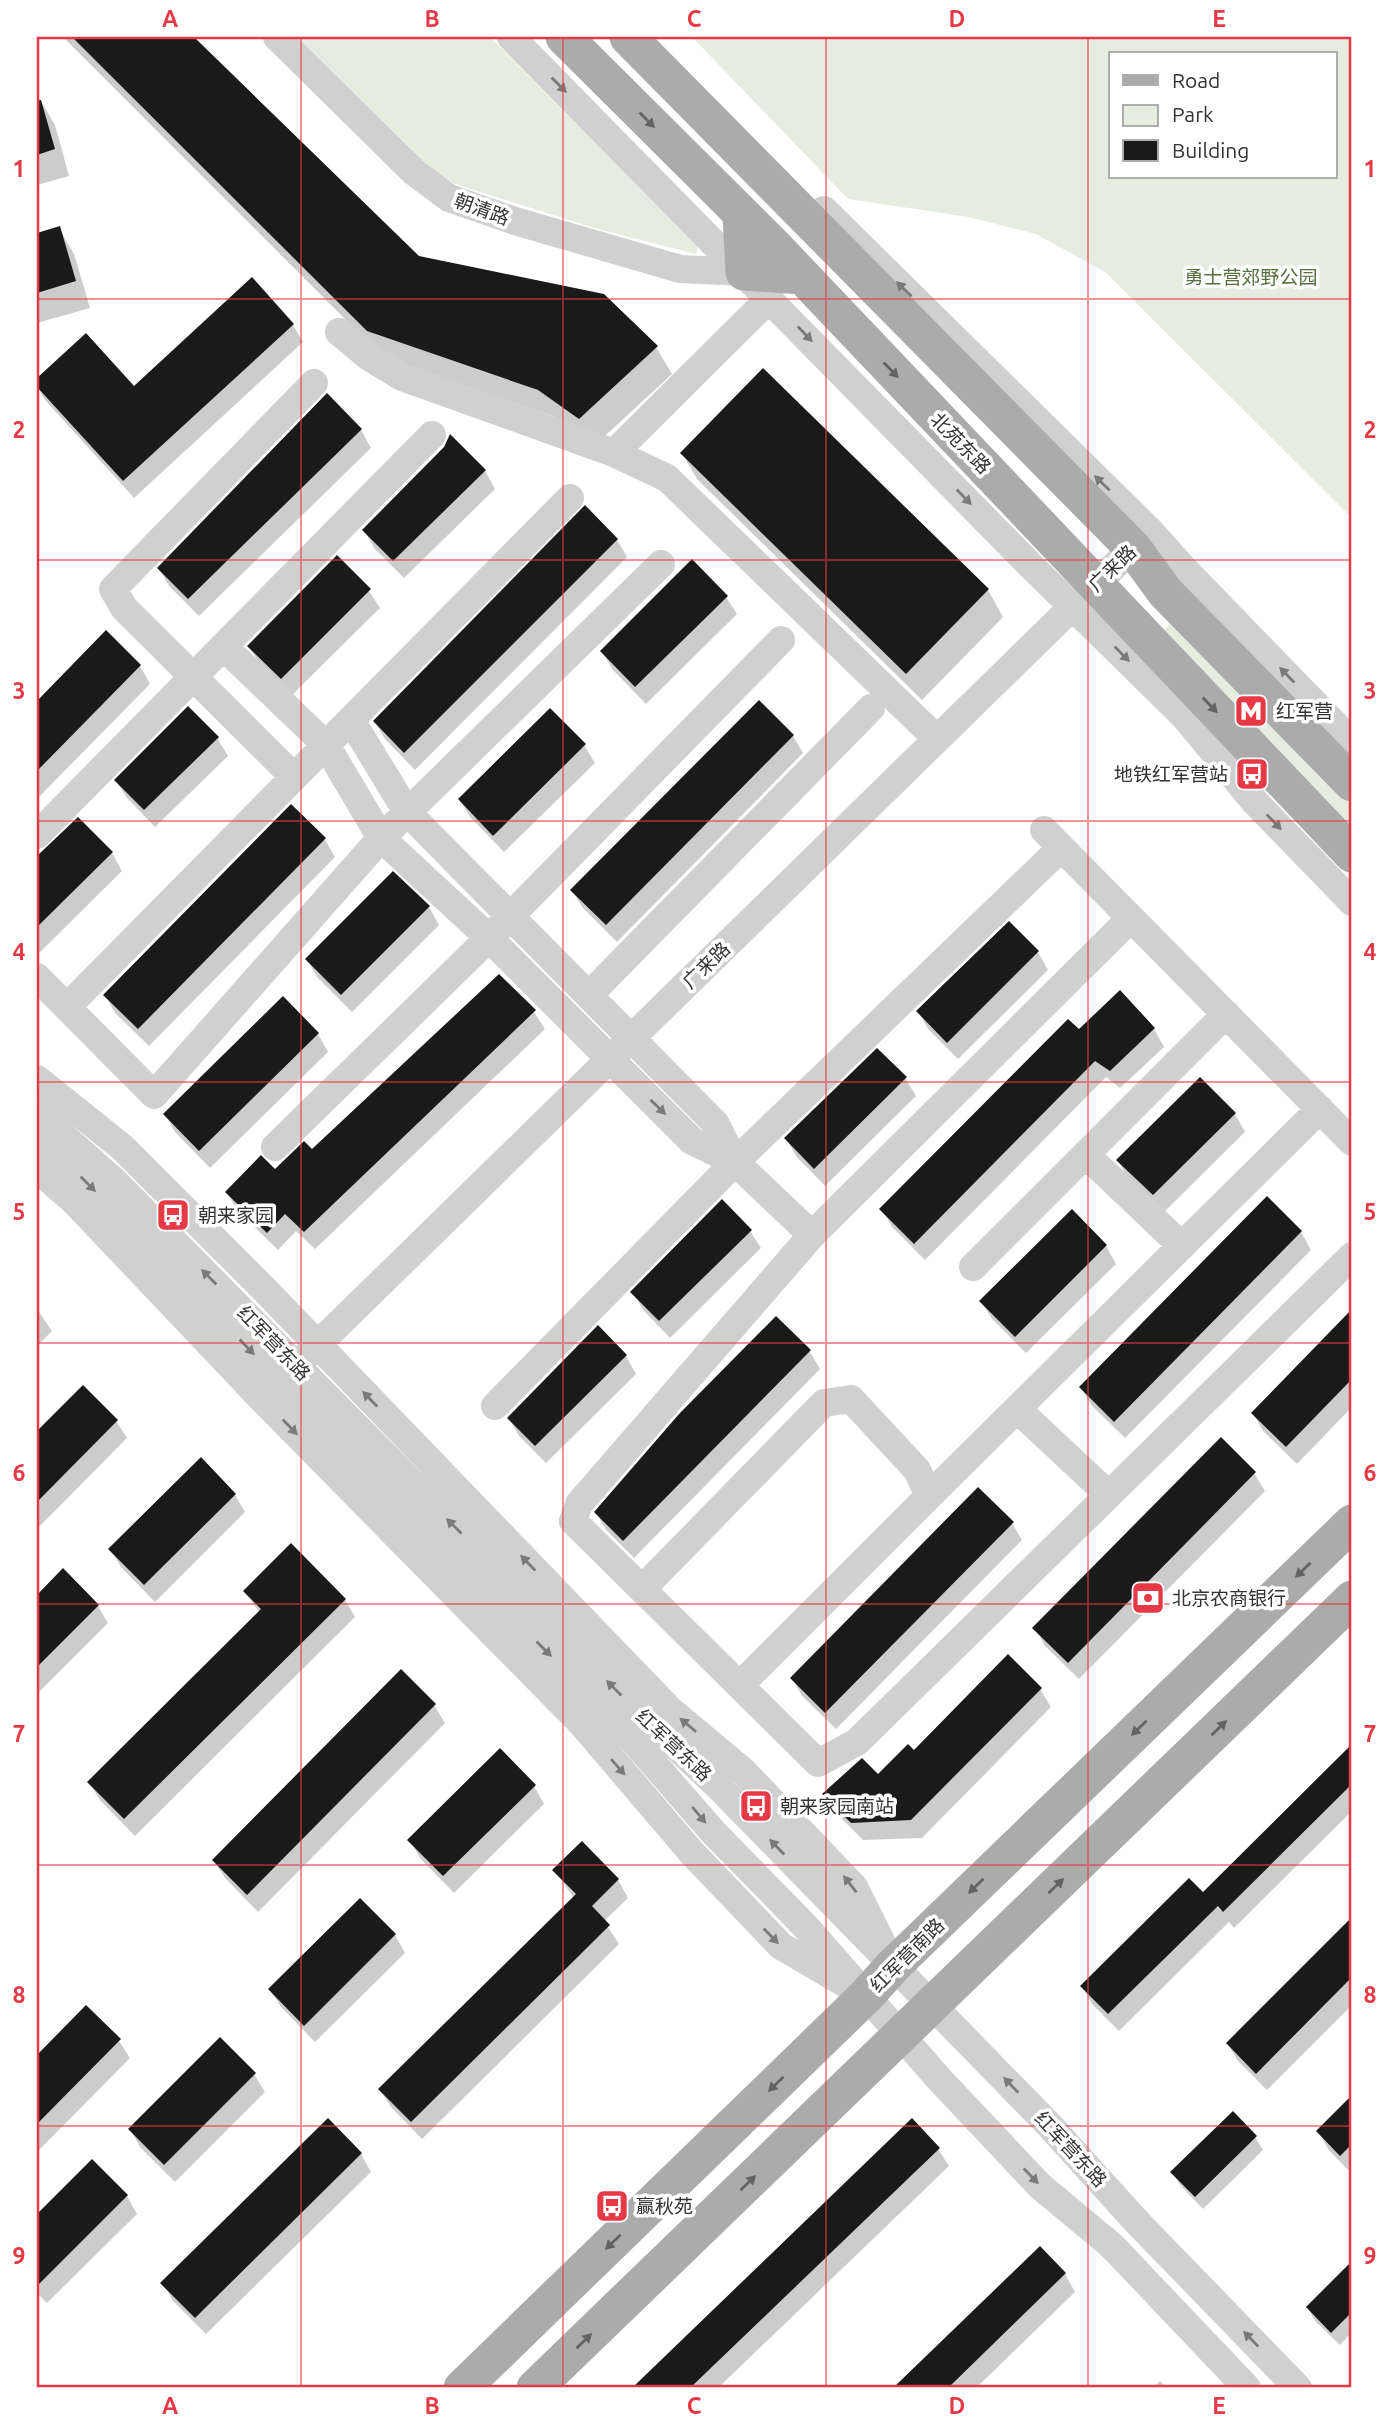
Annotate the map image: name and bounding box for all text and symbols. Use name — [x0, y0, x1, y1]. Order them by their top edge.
text: A — [162, 6, 178, 31]
text: B — [424, 6, 440, 31]
text: C — [687, 6, 702, 31]
text: D — [949, 6, 965, 31]
text: E — [1212, 6, 1226, 31]
legend — [1109, 52, 1336, 178]
text: Road — [1172, 68, 1220, 92]
one-way arrow — [550, 77, 567, 94]
text: Park — [1172, 102, 1214, 126]
one-way arrow — [638, 111, 655, 127]
text: Building — [1172, 138, 1249, 162]
text: 1 — [13, 156, 25, 181]
text: 1 — [1364, 156, 1376, 181]
street label: 朝清路 — [451, 189, 513, 229]
park label: 勇士营郊野公园 — [1184, 266, 1318, 288]
one-way arrow — [897, 281, 913, 298]
one-way arrow — [796, 325, 812, 342]
one-way arrow — [883, 361, 899, 378]
street label: 北苑东路 — [927, 408, 995, 478]
text: 2 — [13, 417, 25, 442]
text: 2 — [1364, 417, 1376, 442]
one-way arrow — [1094, 475, 1111, 491]
one-way arrow — [955, 488, 972, 505]
street label: 广来路 — [1084, 540, 1140, 596]
one-way arrow — [1113, 645, 1129, 662]
one-way arrow — [1279, 667, 1296, 684]
text: 3 — [13, 678, 25, 703]
text: 3 — [1364, 678, 1376, 703]
metro station icon: 红军营 — [1232, 692, 1270, 730]
one-way arrow — [1202, 696, 1219, 713]
place label: 红军营 — [1276, 700, 1333, 722]
bus stop icon: 地铁红军营站 — [1233, 755, 1271, 793]
place label: 地铁红军营站 — [1114, 763, 1228, 785]
one-way arrow — [1266, 814, 1283, 831]
street label: 广来路 — [678, 937, 734, 993]
text: 4 — [13, 939, 26, 964]
text: 4 — [1364, 939, 1377, 964]
one-way arrow — [649, 1099, 666, 1115]
one-way arrow — [79, 1175, 96, 1191]
bus stop icon: 朝来家园 — [154, 1196, 192, 1234]
text: 5 — [13, 1199, 25, 1224]
text: 5 — [1364, 1199, 1376, 1224]
place label: 朝来家园 — [198, 1204, 274, 1226]
one-way arrow — [200, 1268, 217, 1285]
street label: 红军营东路 — [233, 1301, 315, 1385]
one-way arrow — [238, 1338, 255, 1355]
one-way arrow — [362, 1391, 379, 1408]
one-way arrow — [282, 1419, 299, 1436]
text: 6 — [13, 1460, 26, 1485]
text: 6 — [1364, 1460, 1377, 1485]
one-way arrow — [446, 1519, 463, 1535]
one-way arrow — [521, 1555, 537, 1572]
one-way arrow — [1295, 1562, 1312, 1578]
bank icon: 北京农商银行 — [1129, 1579, 1167, 1617]
place label: 北京农商银行 — [1172, 1587, 1286, 1609]
one-way arrow — [535, 1640, 552, 1657]
one-way arrow — [607, 1680, 623, 1697]
street label: 红军营东路 — [632, 1705, 716, 1785]
one-way arrow — [680, 1718, 697, 1733]
one-way arrow — [1131, 1719, 1148, 1735]
one-way arrow — [1211, 1719, 1228, 1736]
text: 7 — [13, 1721, 25, 1746]
text: 7 — [1364, 1721, 1376, 1746]
one-way arrow — [610, 1758, 626, 1776]
bus stop icon: 朝来家园南站 — [737, 1787, 775, 1825]
place label: 朝来家园南站 — [780, 1795, 894, 1817]
one-way arrow — [691, 1806, 706, 1823]
one-way arrow — [769, 1839, 785, 1856]
one-way arrow — [842, 1876, 857, 1894]
one-way arrow — [968, 1877, 984, 1894]
one-way arrow — [1047, 1879, 1064, 1895]
street label: 红军营南路 — [866, 1914, 948, 1996]
one-way arrow — [762, 1927, 779, 1944]
text: 8 — [13, 1982, 25, 2007]
text: 8 — [1364, 1982, 1376, 2007]
one-way arrow — [767, 2075, 784, 2092]
one-way arrow — [1003, 2077, 1019, 2094]
street label: 红军营东路 — [1031, 2107, 1111, 2191]
one-way arrow — [1022, 2167, 1039, 2184]
one-way arrow — [739, 2176, 756, 2192]
bus stop icon: 赢秋苑 — [593, 2187, 631, 2225]
place label: 赢秋苑 — [636, 2195, 693, 2217]
one-way arrow — [604, 2234, 621, 2251]
text: 9 — [13, 2243, 25, 2268]
text: 9 — [1364, 2243, 1376, 2268]
one-way arrow — [1242, 2331, 1259, 2348]
one-way arrow — [575, 2333, 592, 2349]
text: A — [162, 2393, 178, 2418]
text: B — [424, 2393, 440, 2418]
text: C — [687, 2393, 702, 2418]
text: D — [949, 2393, 965, 2418]
text: E — [1212, 2393, 1226, 2418]

